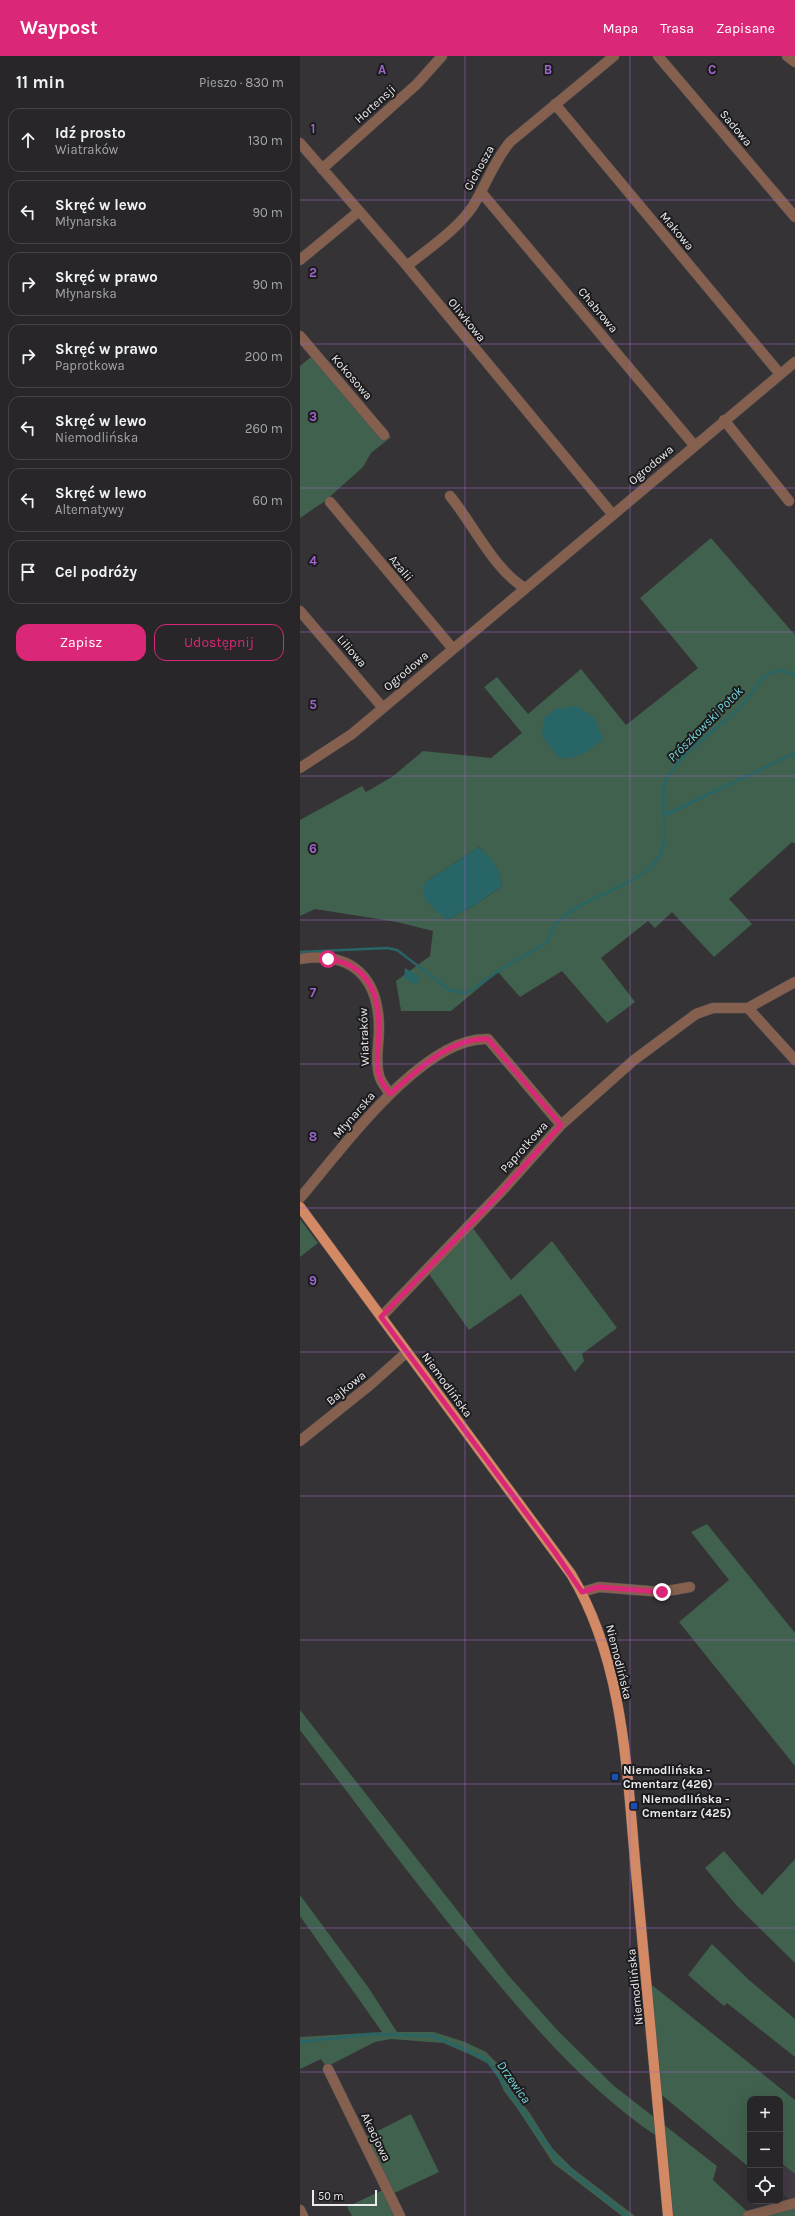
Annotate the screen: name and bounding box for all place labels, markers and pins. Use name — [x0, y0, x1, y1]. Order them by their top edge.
place label: Niemodlińska - Cmentarz (426) — [623, 1763, 713, 1791]
marker: Niemodlińska - Cmentarz (426) — [610, 1772, 620, 1782]
place label: Niemodlińska - Cmentarz (425) — [642, 1792, 731, 1820]
marker: Niemodlińska - Cmentarz (425) — [629, 1801, 639, 1811]

